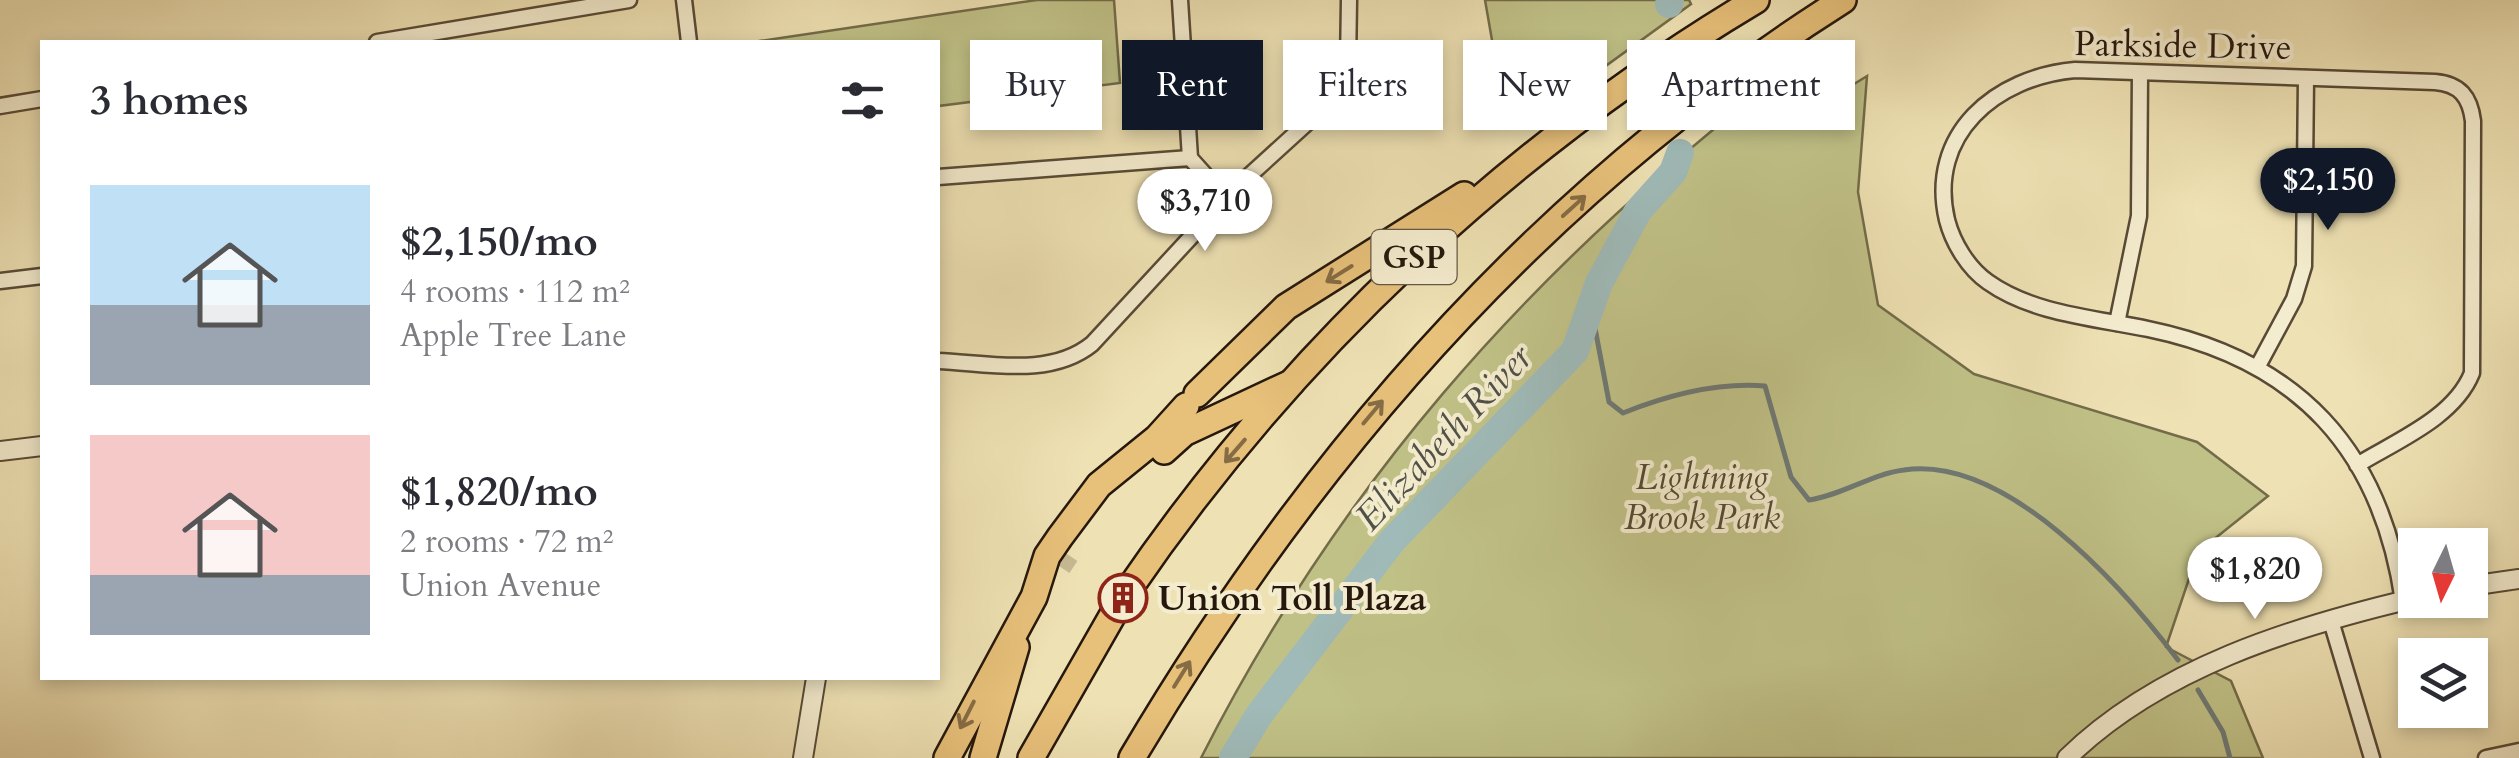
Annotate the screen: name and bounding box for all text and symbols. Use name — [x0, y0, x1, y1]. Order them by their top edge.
street label: Parkside Drive — [2074, 20, 2292, 72]
chip: Buy — [970, 40, 1102, 130]
chip: Rent — [1122, 40, 1263, 130]
chip: Filters — [1283, 40, 1443, 130]
chip: New — [1463, 40, 1607, 130]
chip: Apartment — [1627, 40, 1855, 130]
text: 3 homes — [90, 72, 248, 129]
icon: filters — [835, 73, 890, 128]
pin: $2,150 — [2247, 148, 2409, 233]
text: $2,150 — [2282, 158, 2374, 202]
pin: $3,710 — [1124, 169, 1286, 254]
text: $3,710 — [1159, 179, 1251, 223]
one-way arrow — [1561, 194, 1586, 217]
text: $2,150/mo — [400, 213, 598, 270]
icon: home — [170, 225, 290, 345]
road number: GSP — [1372, 230, 1456, 284]
one-way arrow — [1325, 264, 1354, 284]
text: 4 rooms · 112 m² — [400, 270, 630, 314]
text: Apple Tree Lane — [400, 314, 627, 358]
water label: Elizabeth River — [1344, 332, 1545, 542]
one-way arrow — [1362, 399, 1384, 425]
one-way arrow — [1223, 438, 1246, 463]
park label: Lightning Brook Park — [1624, 454, 1781, 542]
text: $1,820/mo — [400, 463, 598, 520]
icon: home — [170, 475, 290, 595]
text: 2 rooms · 72 m² — [400, 520, 613, 564]
north arrow — [2398, 528, 2488, 618]
map controls — [2398, 528, 2488, 728]
pin: $1,820 — [2174, 537, 2336, 622]
text: $1,820 — [2209, 547, 2301, 591]
text: Union Avenue — [400, 564, 601, 608]
building icon: Union Toll Plaza — [1097, 572, 1149, 624]
place label: Union Toll Plaza — [1158, 575, 1427, 623]
button: layers — [2398, 638, 2488, 728]
one-way arrow — [1172, 661, 1193, 689]
one-way arrow — [957, 700, 976, 730]

